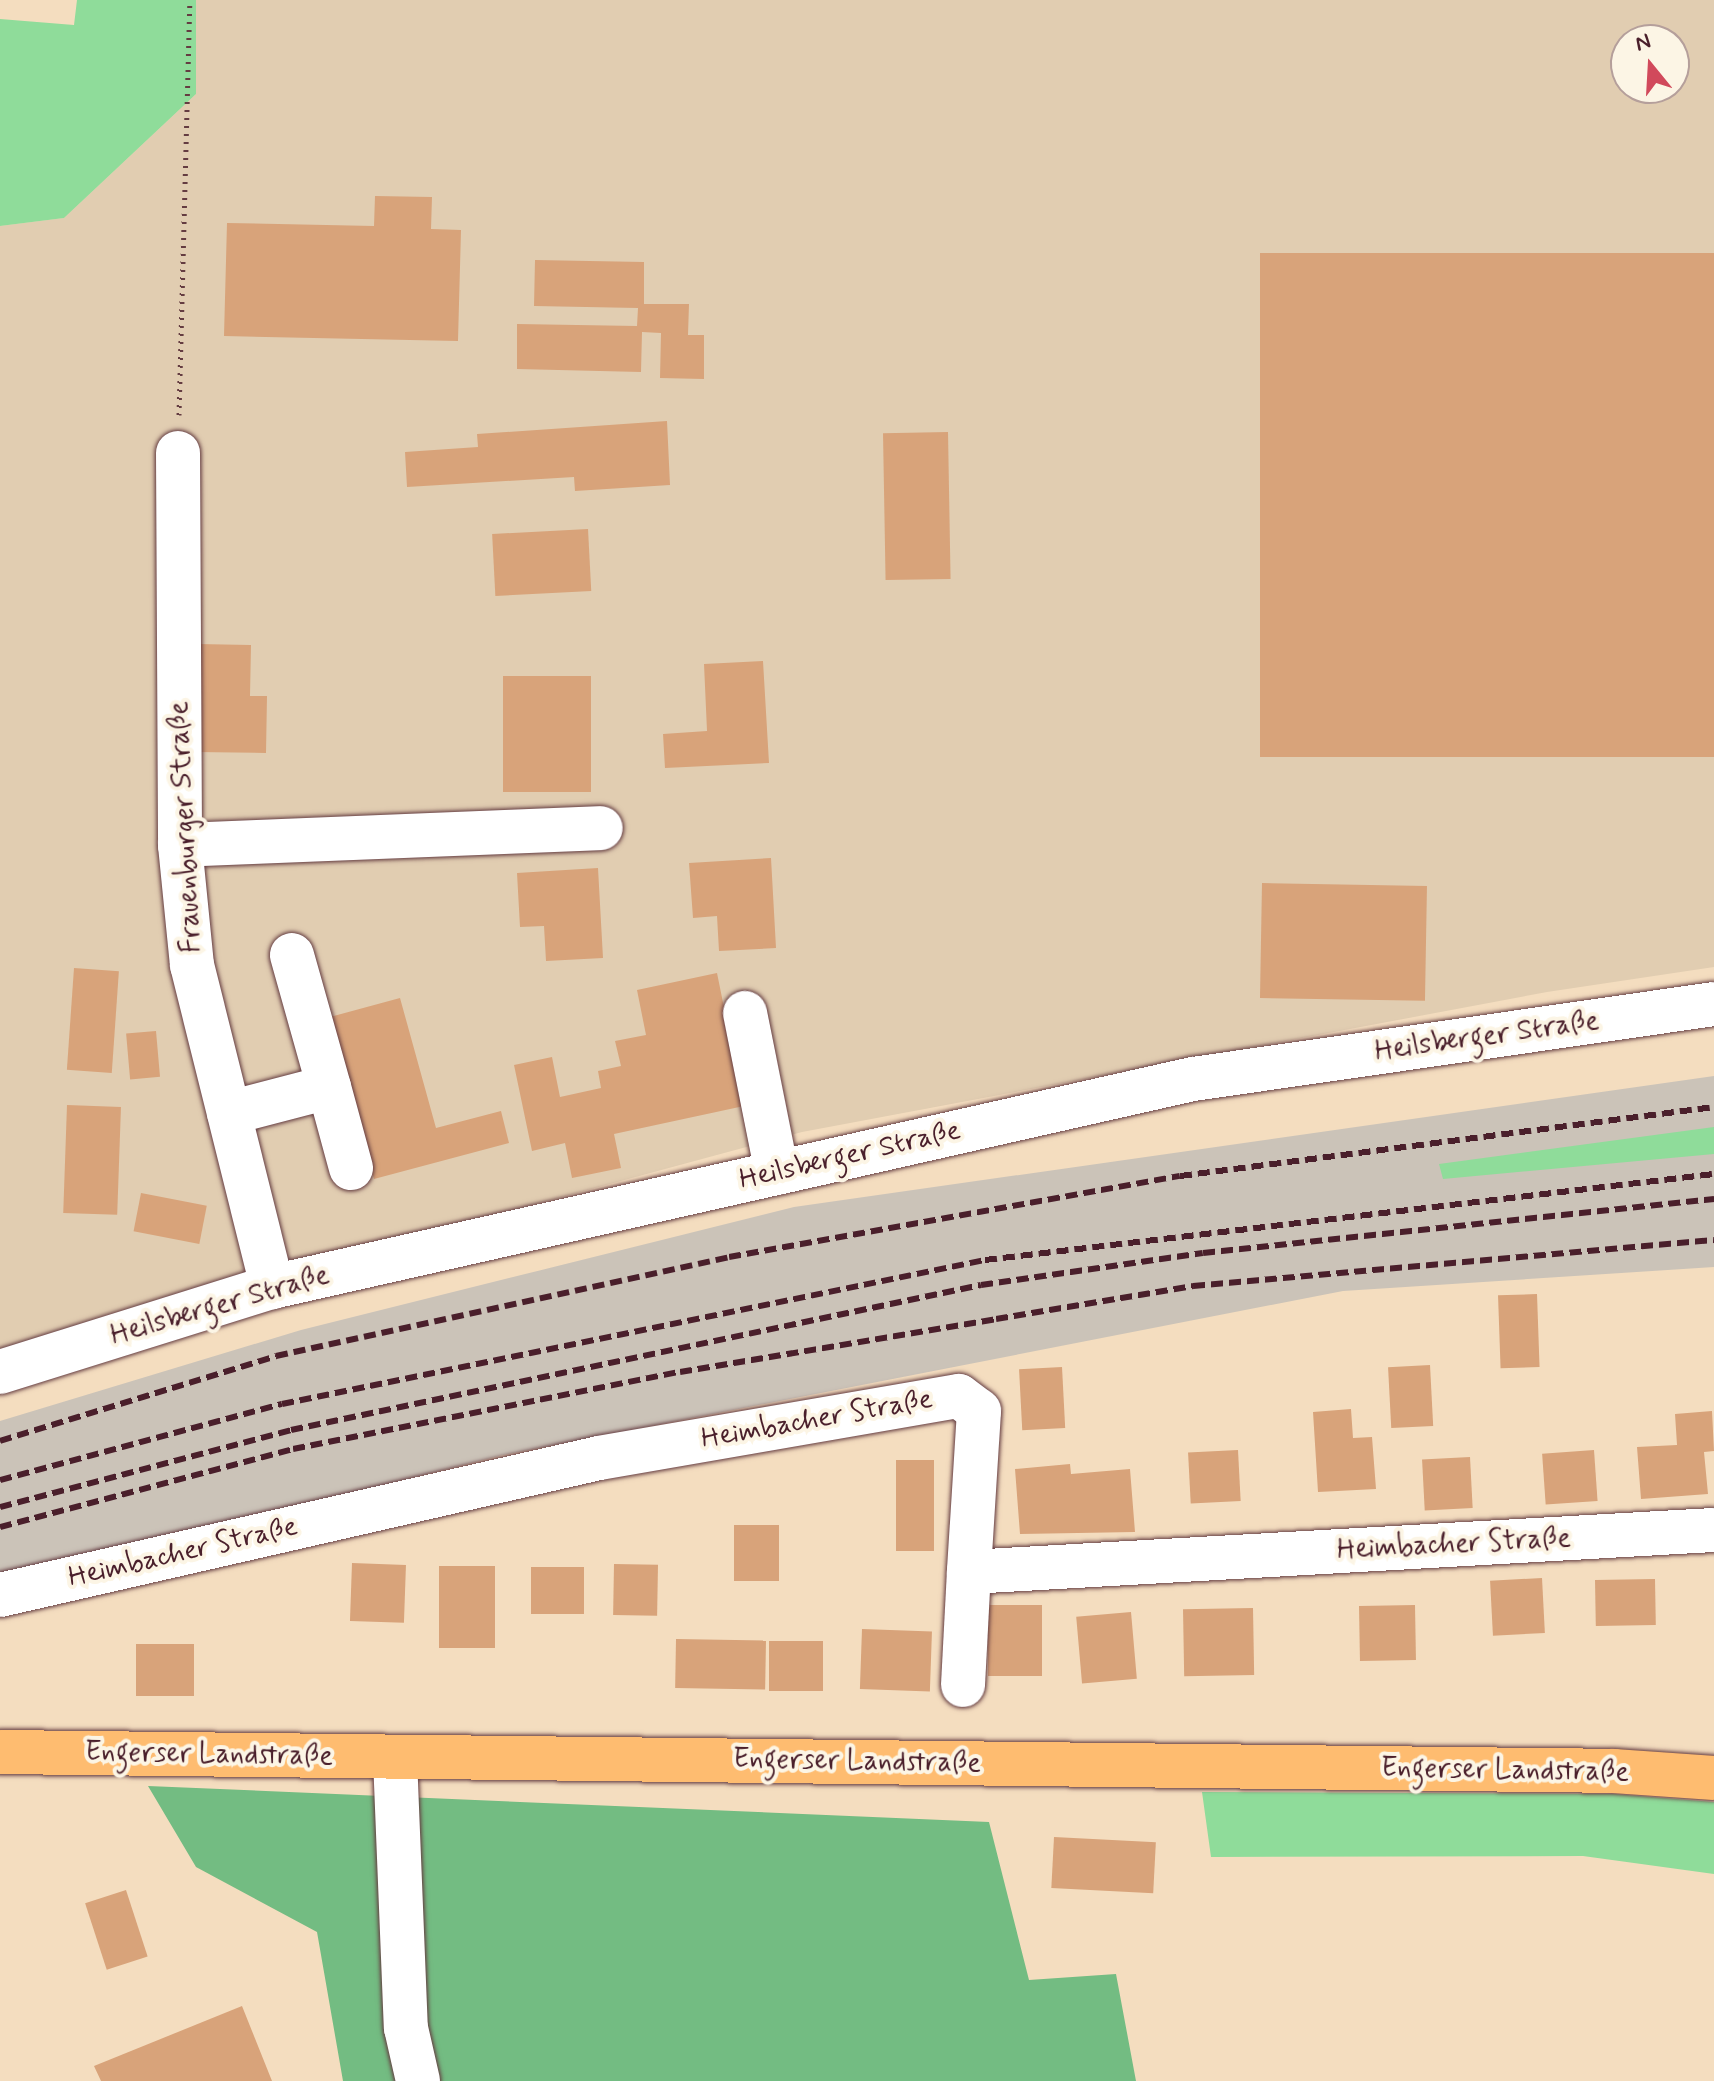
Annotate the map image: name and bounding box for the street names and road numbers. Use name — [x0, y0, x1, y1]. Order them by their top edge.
street label: Frauenburger Straße — [163, 703, 209, 951]
street label: Heilsberger Straße — [1373, 1005, 1601, 1069]
street label: Heilsberger Straße — [736, 1114, 964, 1198]
street label: Heilsberger Straße — [107, 1259, 333, 1353]
street label: Heimbacher Straße — [699, 1383, 935, 1457]
street label: Heimbacher Straße — [65, 1510, 301, 1596]
street label: Heimbacher Straße — [1336, 1522, 1572, 1568]
street label: Engerser Landstraße — [83, 1736, 335, 1774]
street label: Engerser Landstraße — [731, 1743, 983, 1781]
street label: Engerser Landstraße — [1379, 1752, 1631, 1790]

